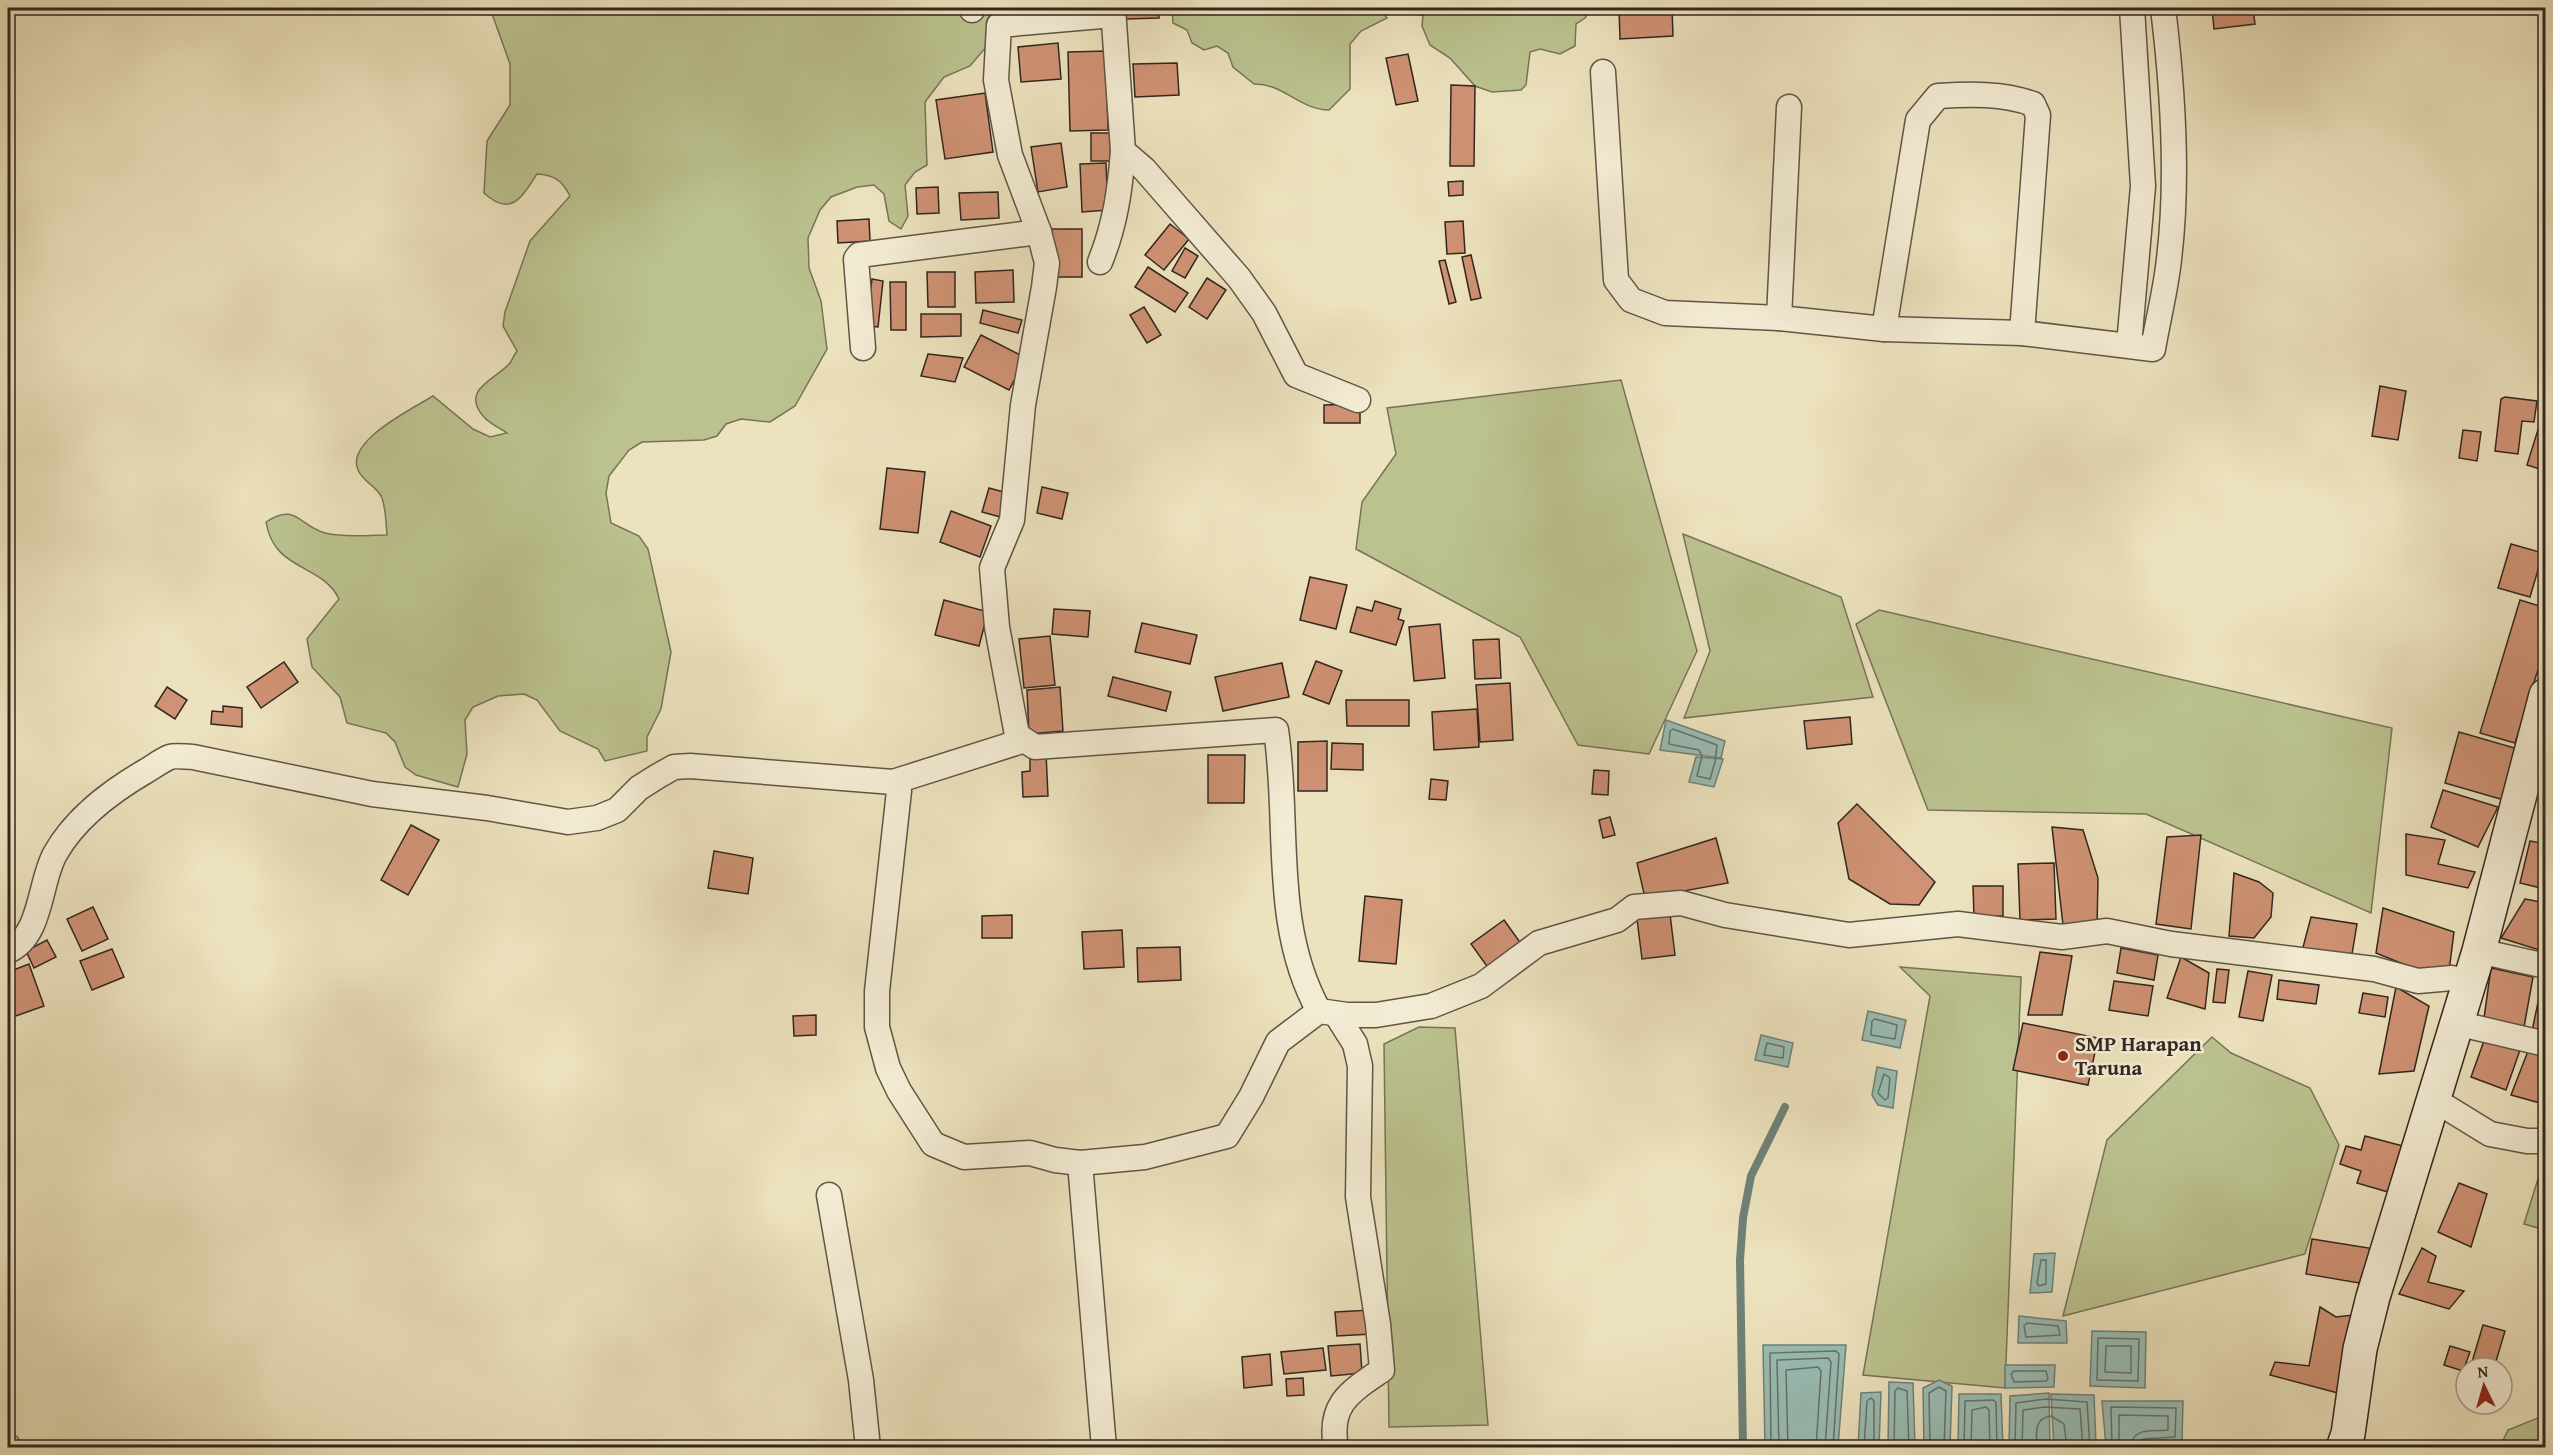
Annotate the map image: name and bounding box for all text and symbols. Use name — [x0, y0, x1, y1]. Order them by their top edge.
place label: SMP Harapan Taruna — [2075, 1028, 2202, 1083]
marker: SMP Harapan Taruna — [2056, 1049, 2070, 1063]
north arrow — [2454, 1356, 2514, 1416]
text: N — [2476, 1359, 2489, 1383]

